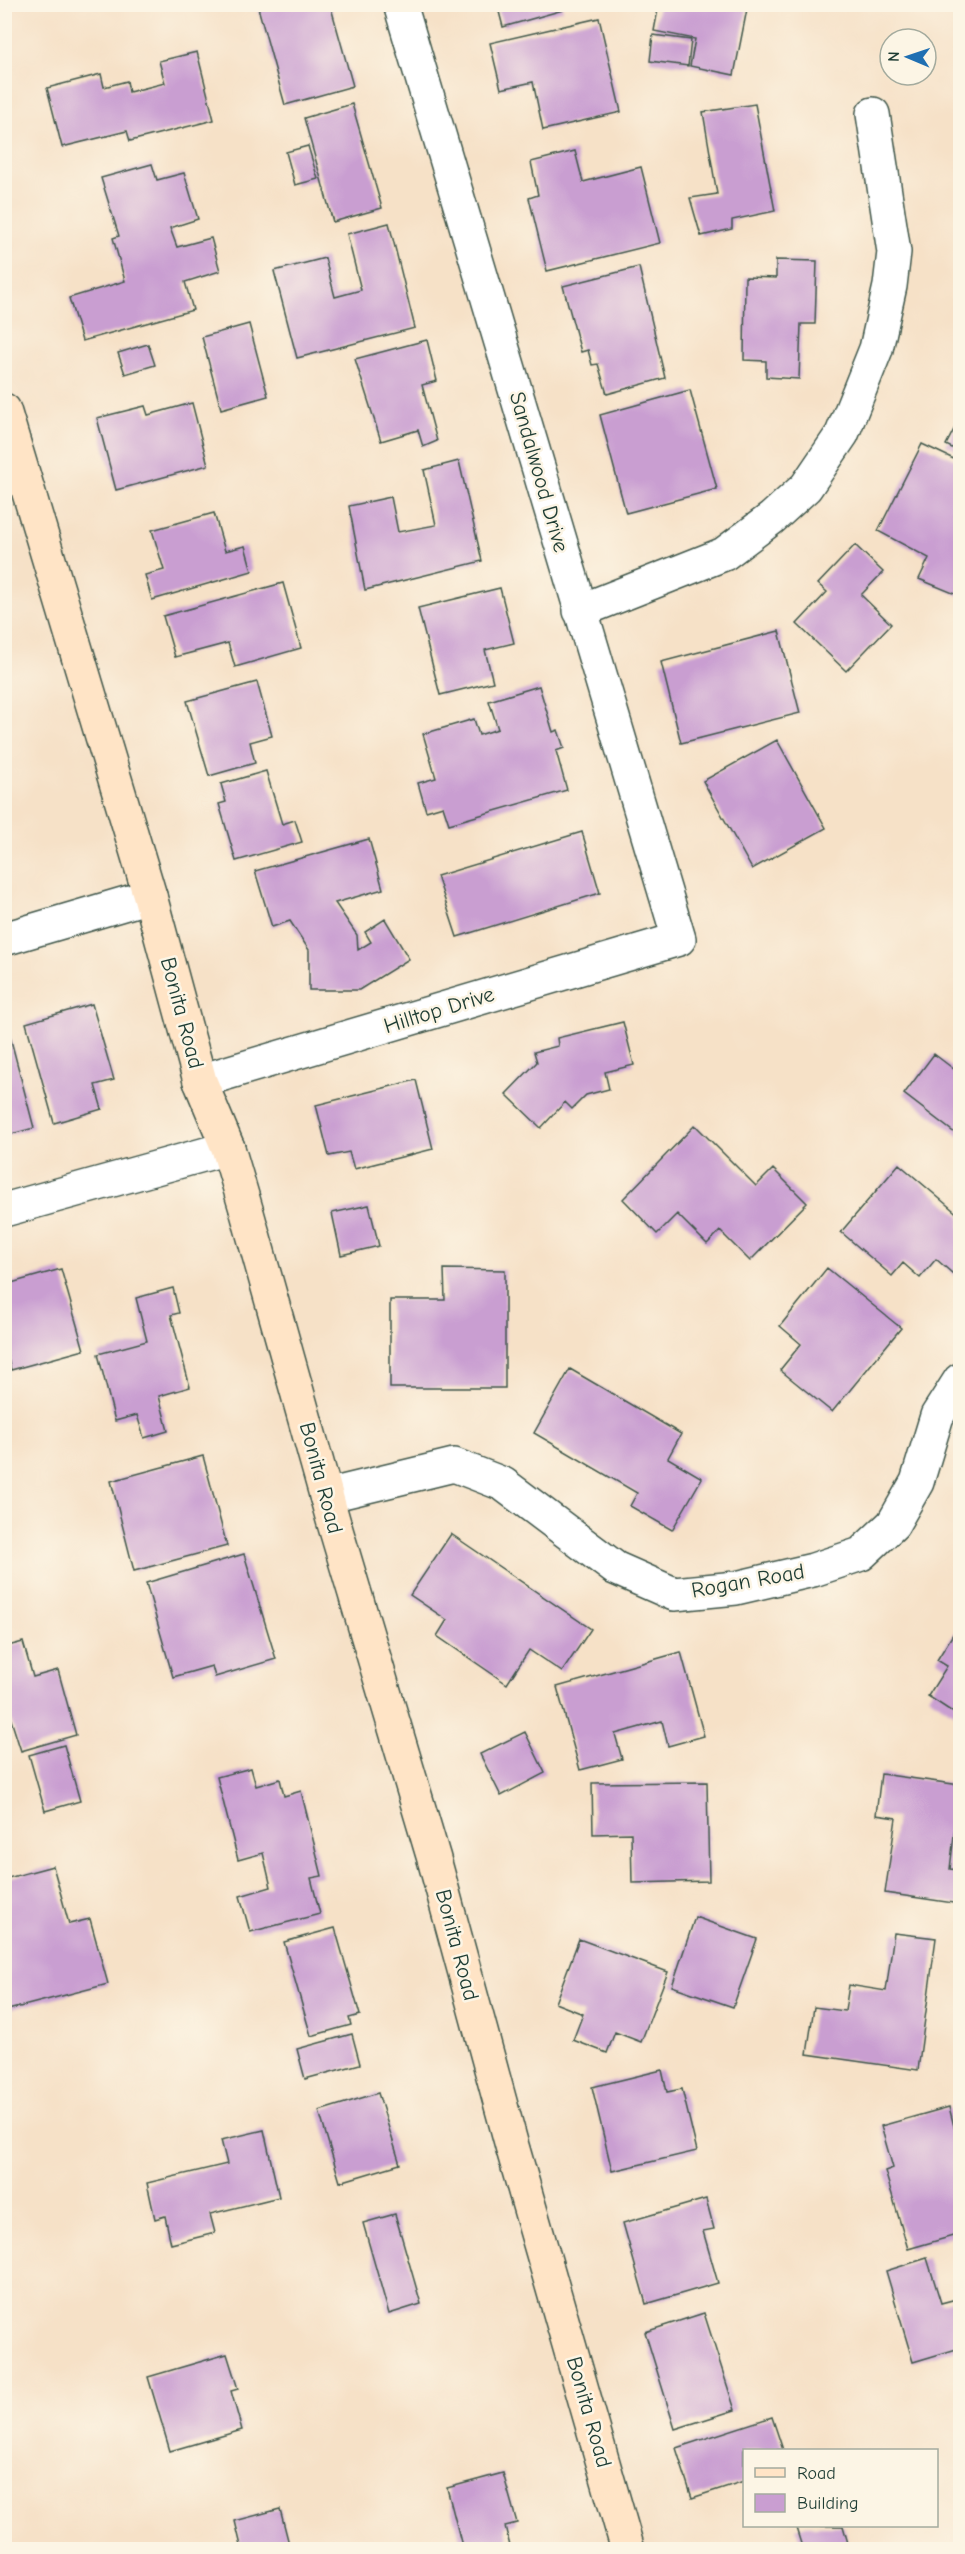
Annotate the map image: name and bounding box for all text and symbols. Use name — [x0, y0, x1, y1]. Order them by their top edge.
north arrow — [878, 27, 938, 87]
text: N — [885, 51, 903, 62]
street label: Sandalwood Drive — [504, 389, 574, 555]
street label: Bonita Road — [155, 954, 209, 1072]
street label: Hilltop Drive — [381, 981, 497, 1039]
street label: Bonita Road — [294, 1419, 348, 1537]
street label: Rogan Road — [689, 1558, 807, 1604]
street label: Bonita Road — [430, 1886, 484, 2004]
street label: Bonita Road — [561, 2353, 617, 2471]
legend — [743, 2449, 938, 2527]
text: Road — [797, 2463, 836, 2484]
text: Building — [797, 2493, 859, 2514]

